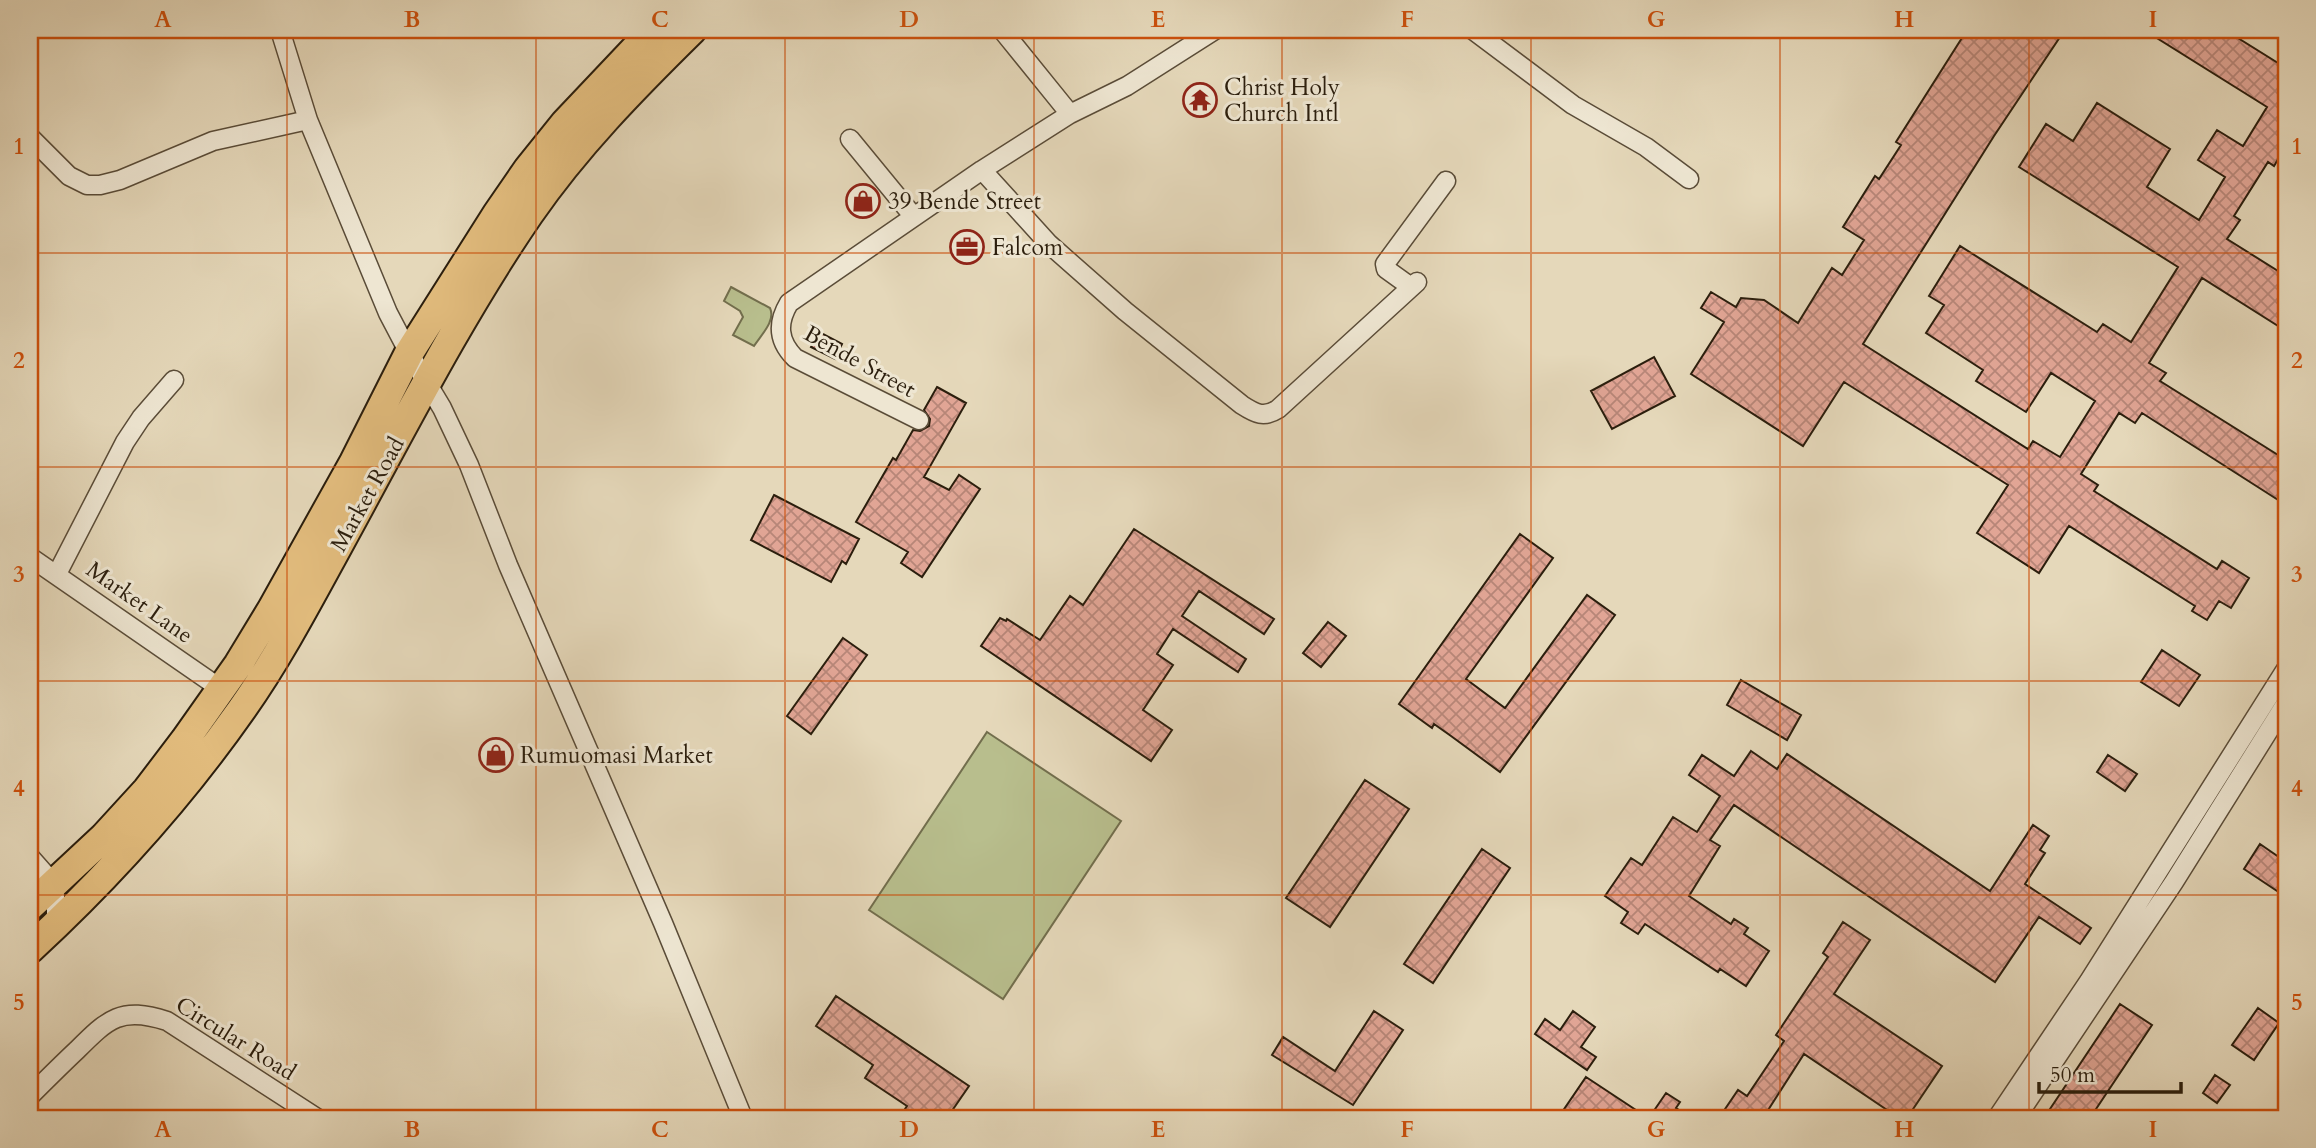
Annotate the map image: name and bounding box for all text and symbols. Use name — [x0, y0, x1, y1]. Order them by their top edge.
text: A — [154, 4, 172, 35]
text: B — [404, 4, 420, 35]
text: C — [651, 4, 669, 35]
text: D — [899, 4, 919, 35]
text: E — [1151, 4, 1165, 35]
text: F — [1400, 4, 1414, 35]
text: G — [1647, 4, 1666, 35]
text: H — [1894, 4, 1914, 35]
text: I — [2149, 4, 2157, 35]
place label: Christ Holy Church Intl — [1224, 72, 1340, 129]
temple icon: Christ Holy Church Intl — [1181, 81, 1219, 119]
text: 1 — [13, 131, 25, 162]
text: 1 — [2291, 131, 2303, 162]
shop icon: 39 Bende Street — [844, 182, 882, 220]
place label: 39 Bende Street — [888, 186, 1041, 217]
office icon: Falcom — [948, 228, 986, 266]
place label: Falcom — [992, 232, 1064, 263]
street label: Bende Street — [798, 318, 921, 405]
text: 2 — [13, 345, 25, 376]
text: 2 — [2291, 345, 2303, 376]
street label: Market Road — [323, 431, 412, 557]
street label: Market Lane — [80, 554, 199, 651]
text: 3 — [13, 559, 25, 590]
text: 3 — [2291, 559, 2303, 590]
shop icon: Rumuomasi Market — [477, 736, 515, 774]
place label: Rumuomasi Market — [520, 740, 713, 771]
text: 4 — [13, 773, 25, 804]
text: 4 — [2291, 773, 2303, 804]
text: 5 — [13, 987, 25, 1018]
text: 5 — [2291, 987, 2303, 1018]
street label: Circular Road — [170, 989, 302, 1088]
scale bar — [2039, 1050, 2181, 1094]
text: 50 m — [2050, 1061, 2095, 1090]
text: A — [154, 1114, 172, 1145]
text: B — [404, 1114, 420, 1145]
text: C — [651, 1114, 669, 1145]
text: D — [899, 1114, 919, 1145]
text: E — [1151, 1114, 1165, 1145]
text: F — [1400, 1114, 1414, 1145]
text: G — [1647, 1114, 1666, 1145]
text: H — [1894, 1114, 1914, 1145]
text: I — [2149, 1114, 2157, 1145]

